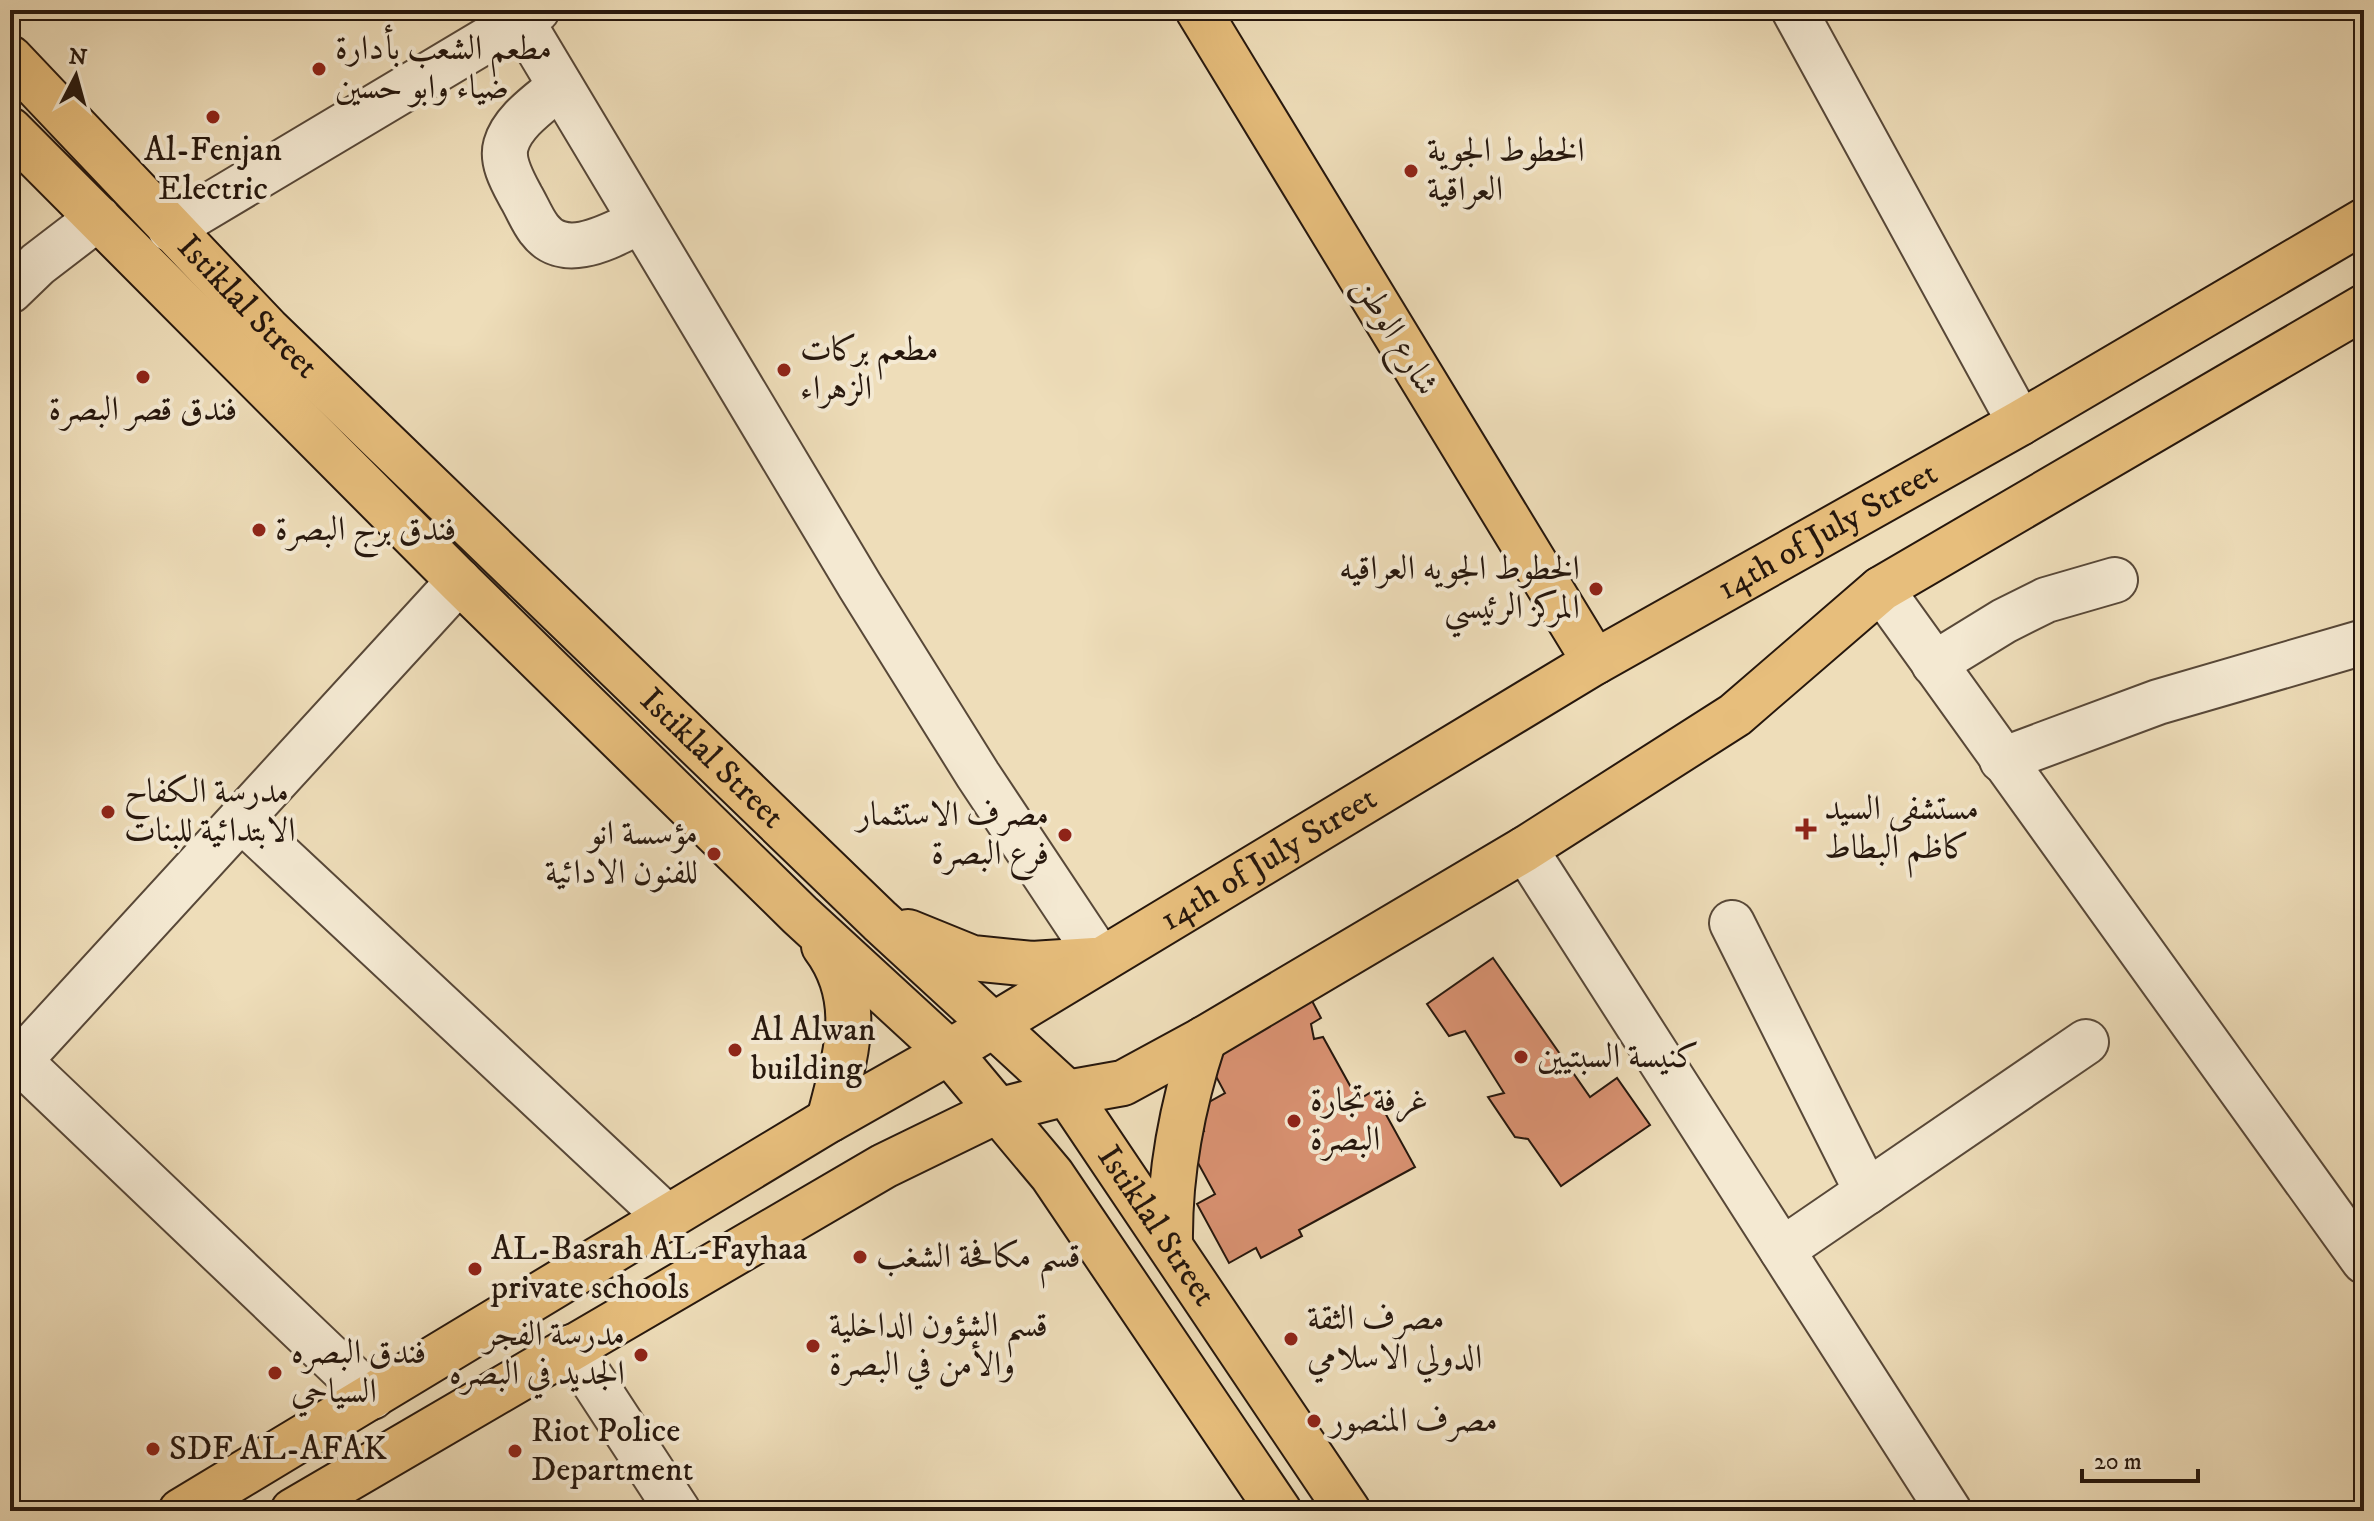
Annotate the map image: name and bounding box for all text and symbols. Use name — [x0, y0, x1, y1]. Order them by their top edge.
place label: مطعم الشعب بأدارة ضياء وابو حسين — [335, 24, 552, 109]
north arrow — [36, 36, 116, 116]
text: N — [68, 43, 88, 72]
marker: مطعم الشعب بأدارة ضياء وابو حسين — [310, 60, 328, 78]
marker: Al-Fenjan Electric — [204, 108, 222, 126]
place label: Al-Fenjan Electric — [144, 129, 282, 210]
place label: الخطوط الجوية العراقية — [1427, 130, 1585, 211]
marker: الخطوط الجوية العراقية — [1402, 162, 1420, 180]
street label: Istiklal Street — [168, 226, 327, 388]
street label: شارع الوطن — [1339, 269, 1448, 406]
place label: مطعم بركات الزهراء — [800, 329, 938, 410]
marker: مطعم بركات الزهراء — [775, 361, 793, 379]
marker: فندق قصر البصرة — [134, 368, 152, 386]
place label: فندق قصر البصرة — [49, 389, 237, 431]
street label: 14th of July Street — [1710, 453, 1945, 610]
place label: فندق برج البصرة — [275, 509, 456, 558]
marker: فندق برج البصرة — [250, 521, 268, 539]
place label: الخطوط الجويه العراقيه المركز الرئيسي — [1339, 548, 1580, 638]
marker: الخطوط الجويه العراقيه المركز الرئيسي — [1587, 580, 1605, 598]
street label: Istiklal Street — [631, 679, 793, 838]
place label: مدرسة الكفاح الابتدائية للبنات — [124, 771, 296, 852]
street label: 14th of July Street — [1153, 778, 1385, 941]
place label: مستشفى السيد كاظم البطاط — [1824, 788, 1979, 878]
place label: مصرف الاستثمار فرع البصرة — [854, 794, 1049, 881]
marker: مدرسة الكفاح الابتدائية للبنات — [99, 803, 117, 821]
place label: مؤسسة انو للفنون الادائية — [545, 813, 698, 894]
marker: مستشفى السيد كاظم البطاط — [1795, 818, 1817, 840]
marker: مصرف الاستثمار فرع البصرة — [1056, 826, 1074, 844]
marker: مؤسسة انو للفنون الادائية — [705, 845, 723, 863]
place label: Al Alwan building — [751, 1009, 876, 1090]
place label: كنيسة السبتيين — [1537, 1036, 1699, 1078]
marker: Al Alwan building — [726, 1041, 744, 1059]
marker: كنيسة السبتيين — [1512, 1048, 1530, 1066]
place label: غرفة تجارة البصرة — [1310, 1080, 1428, 1161]
marker: غرفة تجارة البصرة — [1285, 1112, 1303, 1130]
street label: Istiklal Street — [1088, 1138, 1225, 1314]
place label: AL-Basrah AL-Fayhaa private schools — [490, 1228, 808, 1309]
place label: قسم مكافحة الشغب — [876, 1236, 1081, 1289]
marker: قسم مكافحة الشغب — [851, 1248, 869, 1266]
marker: AL-Basrah AL-Fayhaa private schools — [466, 1260, 484, 1278]
place label: مصرف الثقة الدولي الاسلامي — [1307, 1298, 1482, 1384]
place label: قسم الشؤون الداخلية والأمن في البصرة — [829, 1305, 1048, 1391]
place label: مدرسة الفجر الجديد في البصره — [449, 1314, 625, 1400]
marker: مصرف الثقة الدولي الاسلامي — [1282, 1330, 1300, 1348]
place label: فندق البصره السياحي — [291, 1332, 426, 1418]
marker: قسم الشؤون الداخلية والأمن في البصرة — [804, 1337, 822, 1355]
marker: مدرسة الفجر الجديد في البصره — [632, 1346, 650, 1364]
marker: فندق البصره السياحي — [266, 1364, 284, 1382]
place label: مصرف المنصور — [1327, 1400, 1498, 1442]
place label: Riot Police Department — [531, 1410, 694, 1491]
marker: مصرف المنصور — [1305, 1412, 1323, 1430]
place label: SDF AL-AFAK — [169, 1428, 387, 1470]
scale bar — [2082, 1433, 2198, 1483]
marker: SDF AL-AFAK — [144, 1440, 162, 1458]
marker: Riot Police Department — [506, 1442, 524, 1460]
text: 20 m — [2094, 1447, 2142, 1477]

